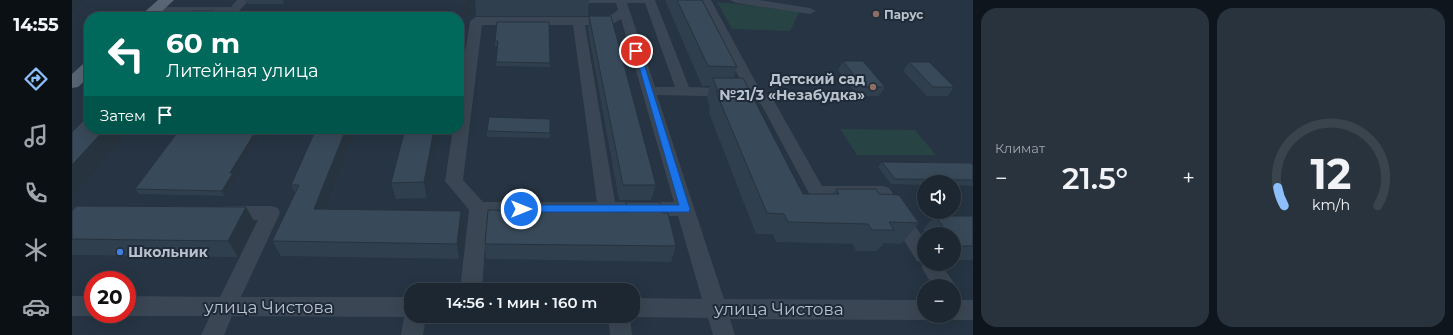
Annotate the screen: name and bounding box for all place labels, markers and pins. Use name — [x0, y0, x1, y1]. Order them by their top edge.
place label: Парус — [884, 7, 923, 22]
marker: Парус — [871, 9, 881, 19]
pin — [619, 34, 653, 68]
place label: Детский сад №21/3 «Незабудка» — [719, 70, 865, 104]
marker: Детский сад №21/3 «Незабудка» — [868, 82, 878, 92]
place label: Школьник — [128, 243, 208, 261]
marker: Школьник — [115, 247, 125, 257]

